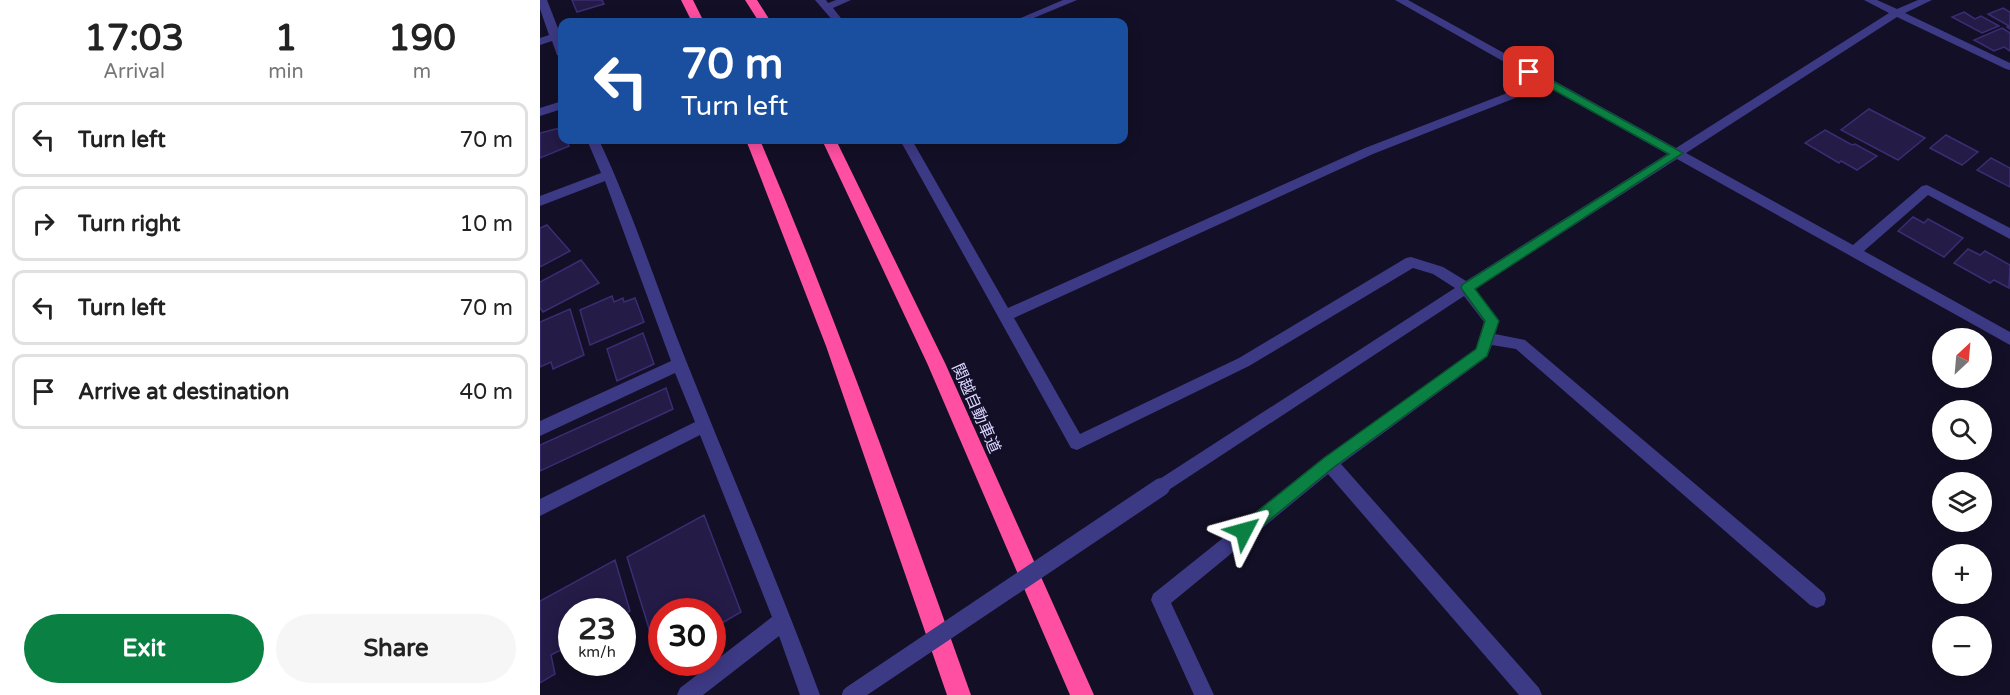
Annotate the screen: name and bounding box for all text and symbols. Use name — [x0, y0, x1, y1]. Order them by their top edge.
text: 17:03 — [84, 17, 184, 60]
text: 1 — [275, 17, 297, 60]
text: 190 — [388, 17, 456, 60]
text: 70 m — [681, 39, 783, 90]
icon: left — [582, 42, 660, 120]
pin — [1503, 46, 1554, 97]
icon: arrive — [1512, 55, 1545, 88]
text: Arrival — [103, 60, 165, 84]
text: min — [268, 60, 304, 84]
text: m — [413, 60, 431, 84]
text: Turn left — [681, 90, 788, 123]
icon: left — [27, 123, 60, 156]
text: Turn left — [78, 127, 166, 153]
text: 70 m — [459, 127, 513, 153]
icon: right — [27, 207, 60, 240]
text: Turn right — [78, 211, 180, 237]
text: 10 m — [459, 211, 513, 237]
icon: left — [27, 291, 60, 324]
text: Turn left — [78, 295, 166, 321]
text: 70 m — [459, 295, 513, 321]
north arrow — [1932, 328, 1992, 388]
map controls — [1932, 328, 1992, 676]
street label: 関越自動車道 — [947, 360, 1005, 456]
icon: arrive — [27, 375, 60, 408]
text: Arrive at destination — [78, 379, 289, 405]
text: 40 m — [459, 379, 513, 405]
button: search — [1932, 400, 1992, 460]
button: layers — [1932, 472, 1992, 532]
position arrow — [1212, 499, 1276, 563]
button: + — [1932, 544, 1992, 604]
speed limit sign: 30 — [648, 598, 726, 676]
text: 23 — [578, 611, 616, 648]
button: Exit — [24, 614, 264, 683]
button: Share — [276, 614, 516, 683]
button: − — [1932, 616, 1992, 676]
text: km/h — [578, 643, 616, 661]

